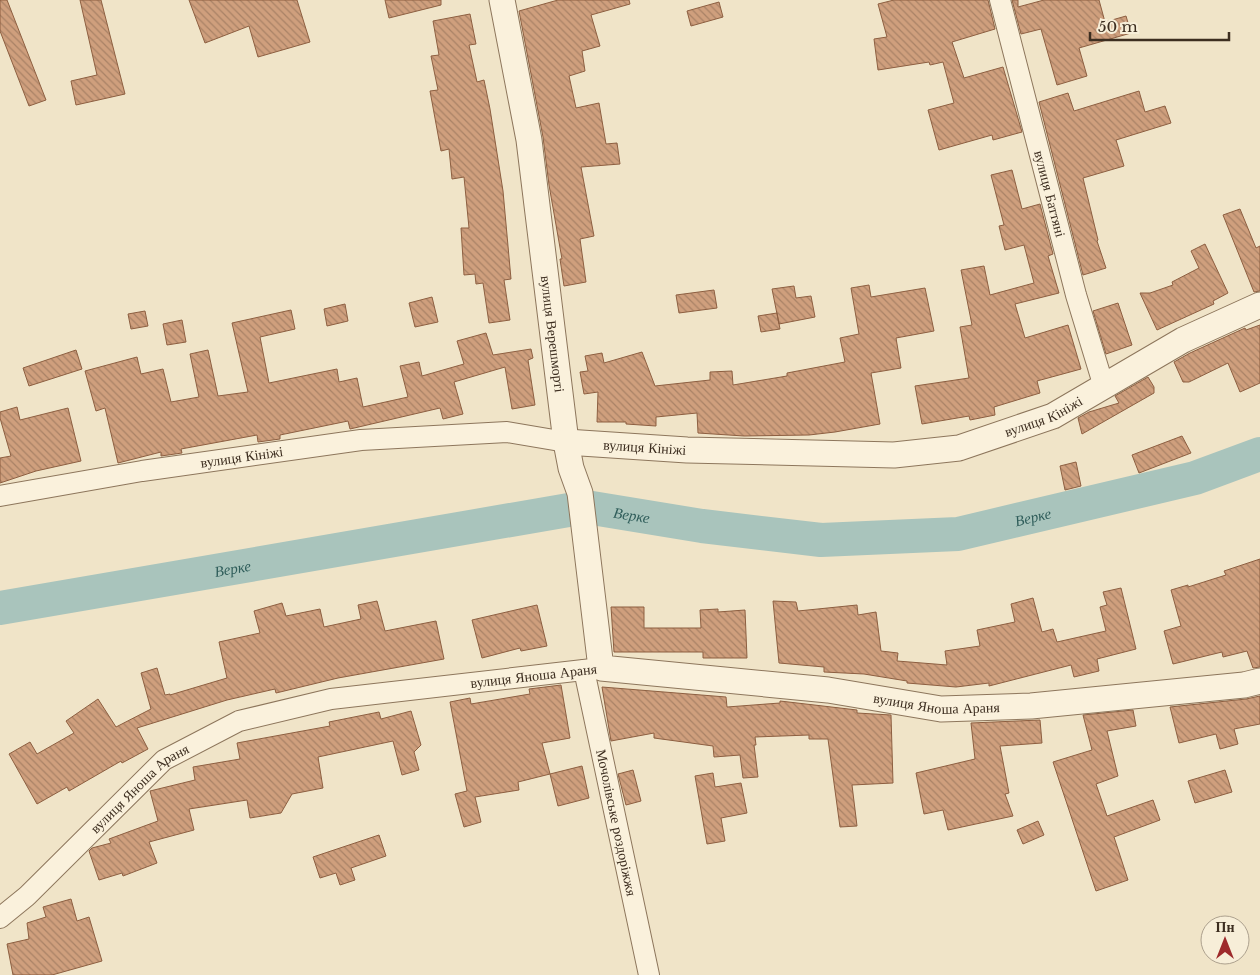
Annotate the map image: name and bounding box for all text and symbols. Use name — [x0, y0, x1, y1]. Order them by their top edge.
scale bar — [1090, 10, 1229, 42]
text: 50 m — [1098, 17, 1138, 36]
street label: вулиця Баттяні — [1030, 148, 1070, 239]
street label: вулиця Верешморті — [537, 275, 569, 393]
street label: вулиця Кініжі — [1002, 392, 1086, 441]
street label: вулиця Кініжі — [603, 435, 687, 459]
street label: вулиця Кініжі — [199, 442, 284, 472]
water label: Верке — [612, 502, 652, 527]
water label: Верке — [1013, 503, 1053, 530]
water label: Верке — [213, 555, 253, 580]
street label: вулиця Яноша Араня — [469, 659, 598, 692]
street label: вулиця Яноша Араня — [872, 689, 1001, 718]
street label: вулиця Яноша Араня — [86, 739, 192, 837]
street label: Мочолівське роздоріжжя — [592, 748, 641, 898]
north arrow — [1200, 915, 1250, 965]
text: Пн — [1216, 918, 1234, 936]

